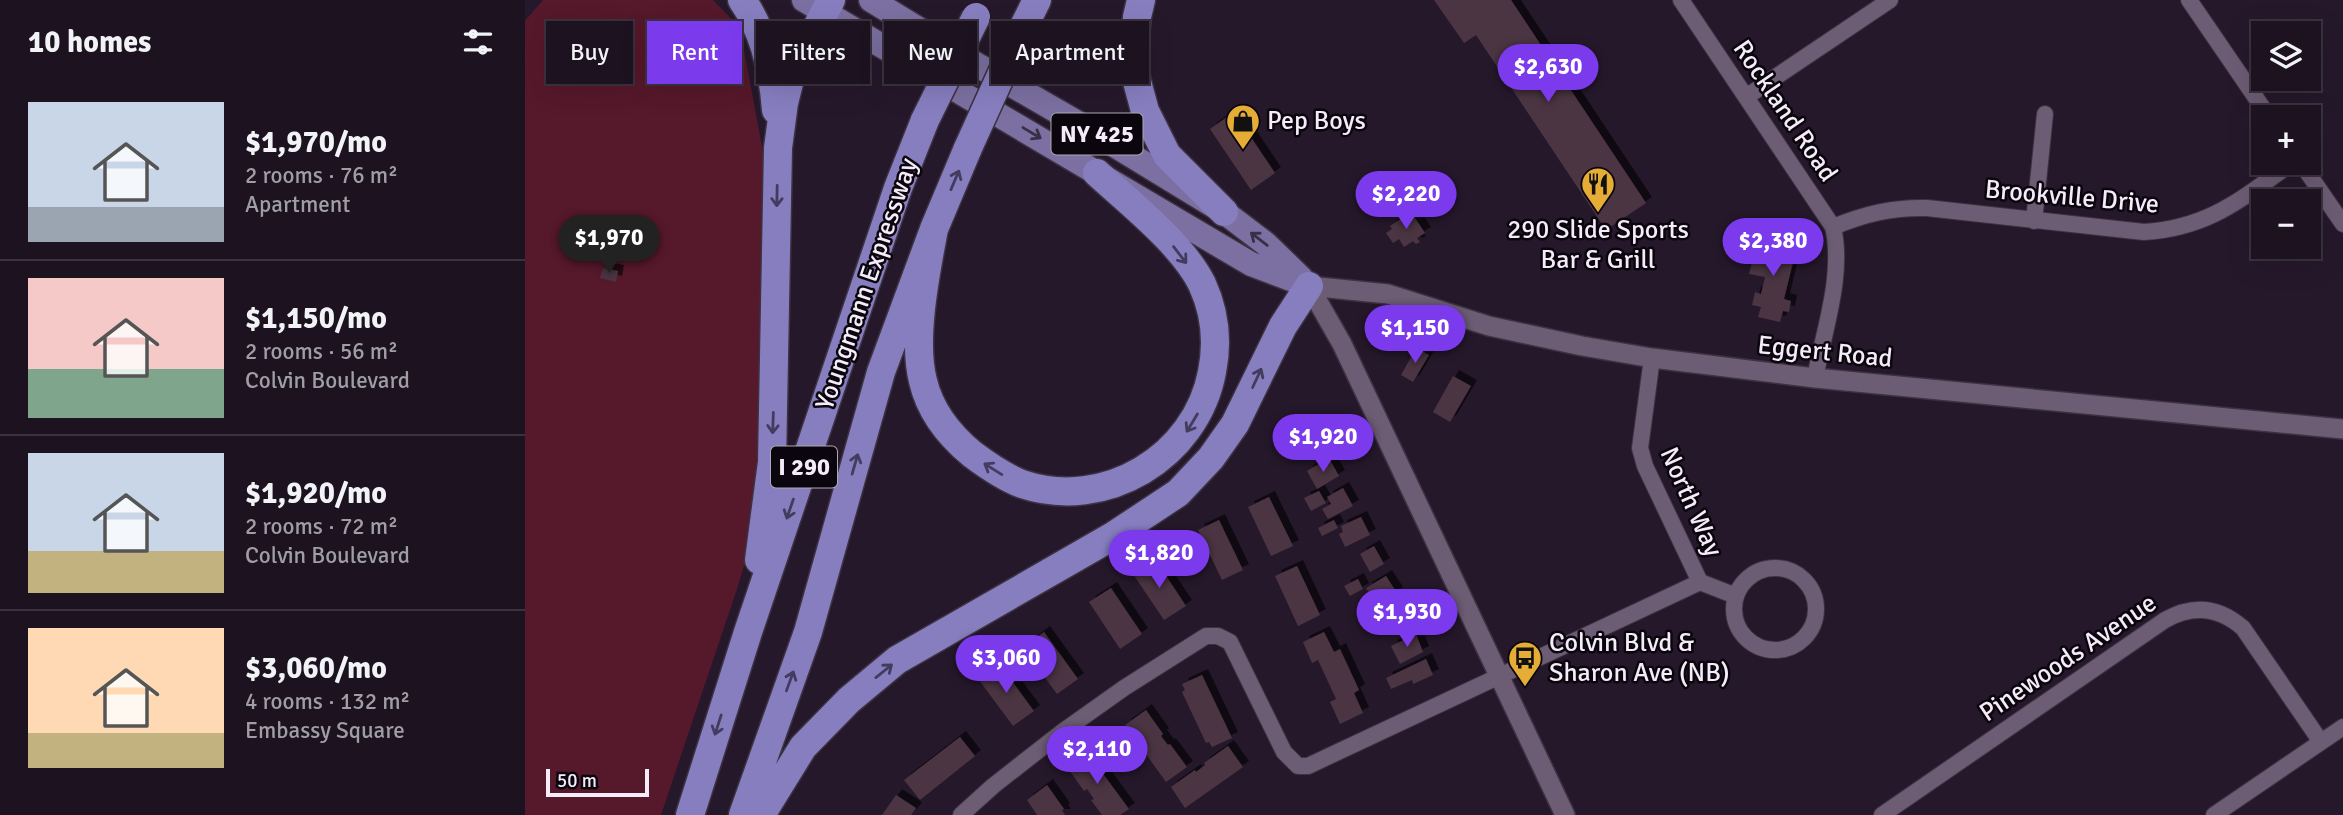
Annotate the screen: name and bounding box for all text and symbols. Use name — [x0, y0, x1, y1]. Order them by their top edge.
chip: Buy — [546, 21, 633, 84]
chip: Rent — [647, 21, 742, 84]
chip: Filters — [756, 21, 870, 84]
chip: New — [884, 21, 977, 84]
chip: Apartment — [991, 21, 1149, 84]
map controls — [2251, 21, 2321, 259]
button: layers — [2251, 21, 2321, 91]
icon: filters — [459, 23, 497, 61]
text: 10 homes — [28, 24, 151, 61]
street label: Rockland Road — [1726, 34, 1844, 188]
pin: $2,630 — [1491, 44, 1605, 104]
text: $2,630 — [1514, 52, 1582, 81]
shop icon: Pep Boys — [1224, 102, 1262, 151]
place label: Pep Boys — [1267, 105, 1366, 137]
button: + — [2251, 105, 2321, 175]
road number: NY 425 — [1051, 114, 1143, 154]
text: $1,970/mo — [245, 124, 387, 161]
one-way arrow — [1021, 126, 1041, 140]
icon: home — [84, 130, 168, 214]
street label: Youngmann Expressway — [809, 154, 925, 414]
text: 2 rooms · 76 m² — [245, 161, 398, 190]
restaurant icon: 290 Slide Sports Bar & Grill — [1579, 165, 1617, 214]
one-way arrow — [949, 170, 962, 191]
pin: $2,220 — [1349, 172, 1463, 231]
street label: Brookville Drive — [1984, 173, 2160, 221]
text: $2,220 — [1372, 179, 1440, 208]
one-way arrow — [771, 184, 784, 207]
button: − — [2251, 189, 2321, 259]
text: Apartment — [245, 190, 350, 219]
place label: 290 Slide Sports Bar & Grill — [1507, 214, 1689, 276]
pin: $1,970 — [552, 216, 666, 275]
pin: $2,380 — [1716, 218, 1830, 278]
text: $1,970 — [575, 223, 643, 252]
text: $2,380 — [1739, 226, 1807, 255]
one-way arrow — [1251, 232, 1269, 247]
one-way arrow — [1173, 245, 1188, 264]
text: $1,150/mo — [245, 300, 387, 337]
icon: home — [84, 306, 168, 390]
pin: $1,150 — [1358, 306, 1472, 365]
text: $1,150 — [1381, 313, 1449, 342]
street label: Eggert Road — [1756, 329, 1894, 375]
text: 2 rooms · 56 m² — [245, 337, 398, 366]
text: Colvin Boulevard — [245, 366, 410, 395]
one-way arrow — [1251, 368, 1264, 389]
one-way arrow — [766, 411, 780, 434]
one-way arrow — [1184, 412, 1198, 432]
pin: $1,920 — [1266, 414, 1380, 474]
text: $1,920 — [1289, 422, 1357, 451]
street label: North Way — [1653, 442, 1729, 562]
road number: I 290 — [771, 446, 837, 488]
one-way arrow — [850, 453, 863, 475]
one-way arrow — [983, 461, 1003, 475]
text: $1,920/mo — [245, 475, 387, 512]
icon: home — [84, 481, 168, 565]
one-way arrow — [783, 497, 795, 519]
text: 2 rooms · 72 m² — [245, 512, 398, 541]
pin: $1,820 — [1102, 530, 1216, 590]
text: $1,820 — [1125, 538, 1193, 567]
text: Colvin Boulevard — [245, 541, 410, 570]
street label: Pinewoods Avenue — [1974, 587, 2162, 729]
pin: $1,930 — [1350, 590, 1464, 649]
text: $1,930 — [1373, 597, 1441, 626]
place label: Colvin Blvd & Sharon Ave (NB) — [1549, 627, 1730, 689]
pin: $3,060 — [949, 636, 1063, 695]
bus stop icon: Colvin Blvd & Sharon Ave (NB) — [1506, 639, 1544, 688]
text: $3,060 — [972, 643, 1040, 672]
text: $3,060/mo — [245, 650, 387, 687]
icon: home — [84, 656, 168, 740]
one-way arrow — [874, 664, 892, 679]
one-way arrow — [785, 671, 797, 693]
text: 4 rooms · 132 m² — [245, 687, 410, 716]
one-way arrow — [711, 713, 724, 735]
text: Embassy Square — [245, 716, 405, 745]
pin: $2,110 — [1040, 726, 1154, 786]
text: $2,110 — [1063, 734, 1131, 763]
scale bar — [546, 766, 649, 798]
text: 50 m — [557, 769, 597, 793]

